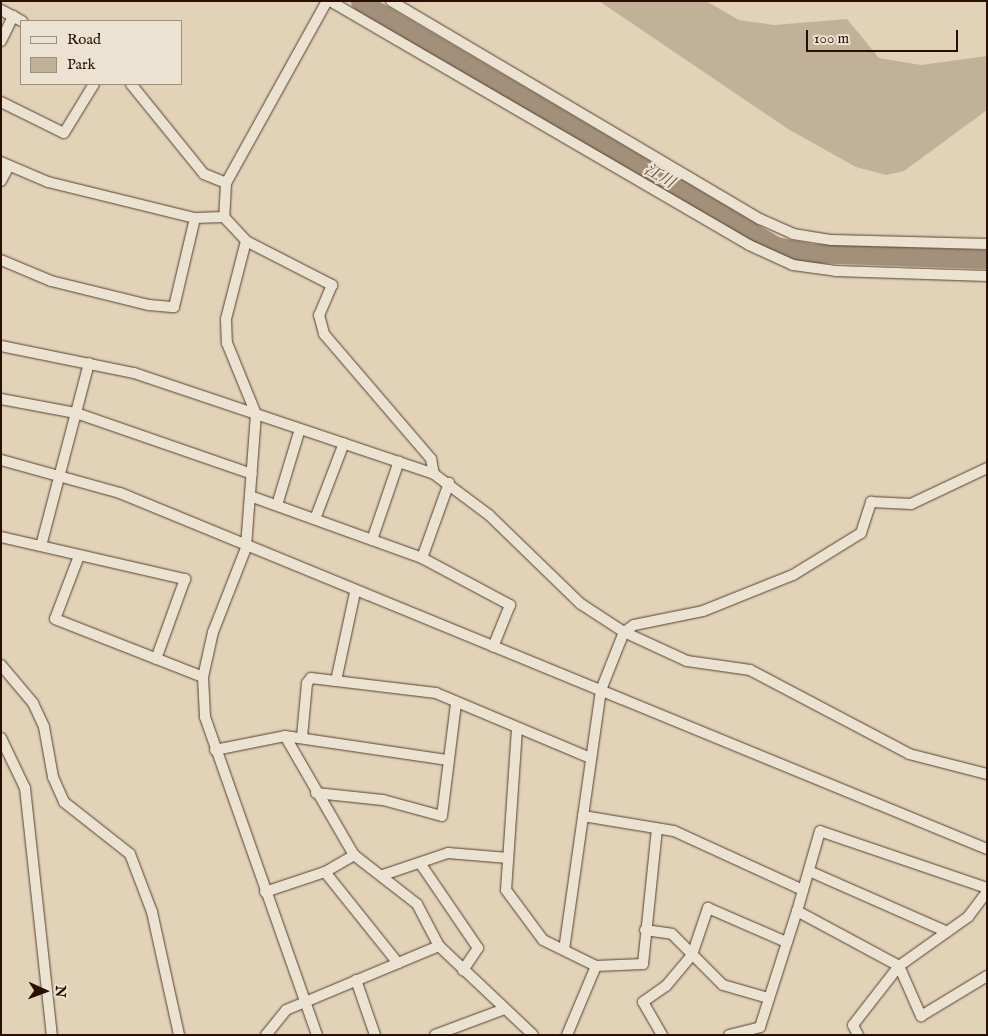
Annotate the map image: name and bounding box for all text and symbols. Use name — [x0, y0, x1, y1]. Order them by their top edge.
legend — [20, 20, 182, 85]
scale bar — [808, 20, 960, 52]
text: 100 m — [814, 29, 849, 48]
text: Road — [67, 30, 101, 49]
text: Park — [67, 55, 96, 74]
water label: 江川 — [640, 161, 678, 193]
north arrow — [20, 966, 70, 1016]
text: N — [51, 985, 69, 998]

